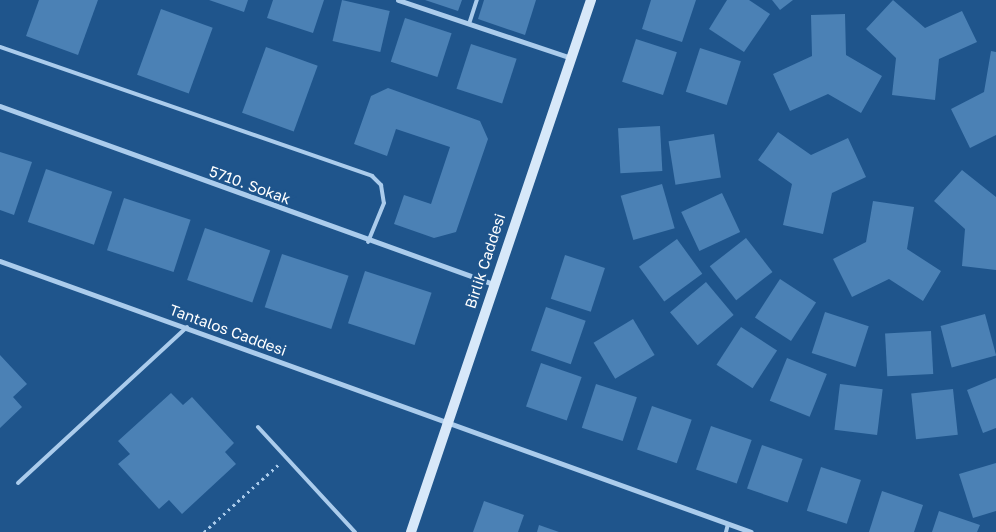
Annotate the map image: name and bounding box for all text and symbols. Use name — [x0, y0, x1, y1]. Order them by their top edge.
street label: 5710. Sokak — [207, 162, 293, 208]
street label: Birlik Caddesi — [461, 211, 509, 311]
street label: Tantalos Caddesi — [167, 300, 289, 360]

